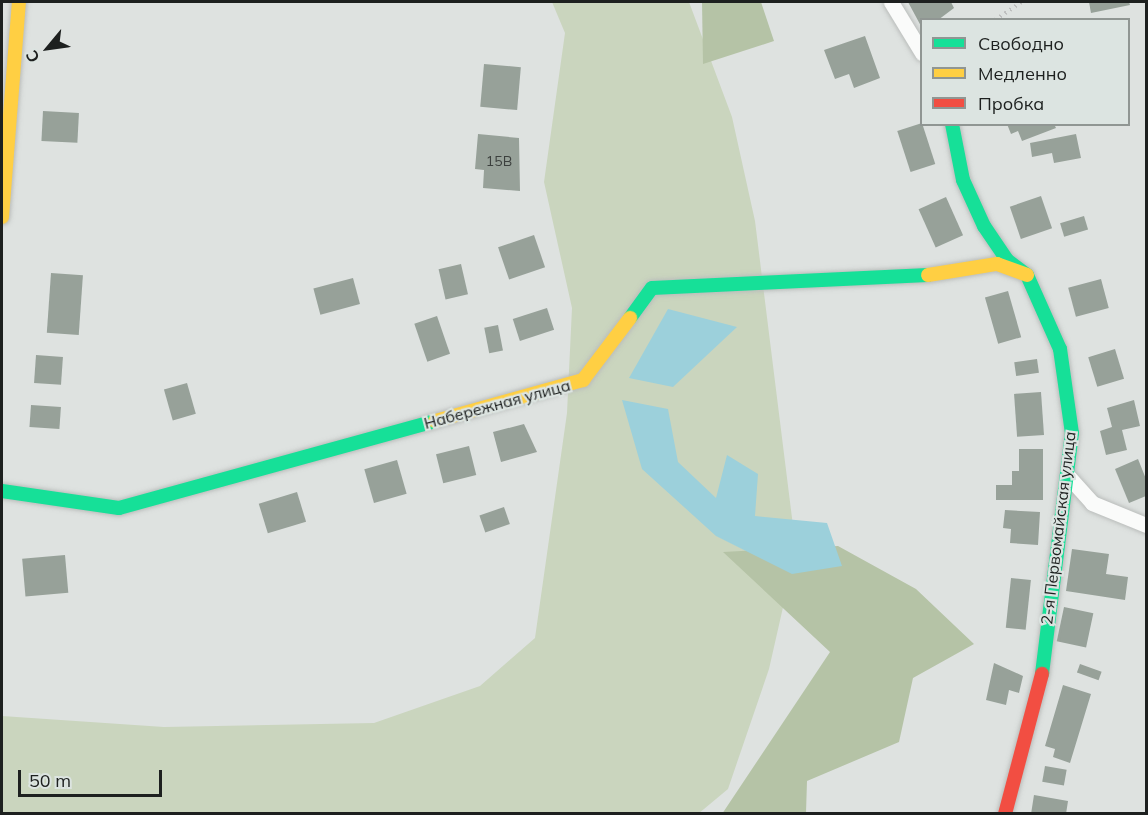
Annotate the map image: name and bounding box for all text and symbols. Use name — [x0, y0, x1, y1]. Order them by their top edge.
north arrow — [18, 18, 78, 78]
legend — [920, 18, 1130, 126]
text: Свободно — [978, 32, 1064, 55]
text: С — [21, 47, 44, 66]
text: Медленно — [978, 62, 1067, 85]
text: Пробка — [978, 92, 1044, 115]
house number: 15В — [486, 153, 512, 169]
street label: Набережная улица — [422, 375, 572, 433]
street label: 2-я Первомайская улица — [1037, 430, 1079, 626]
scale bar — [21, 758, 165, 796]
text: 50 m — [29, 769, 71, 792]

